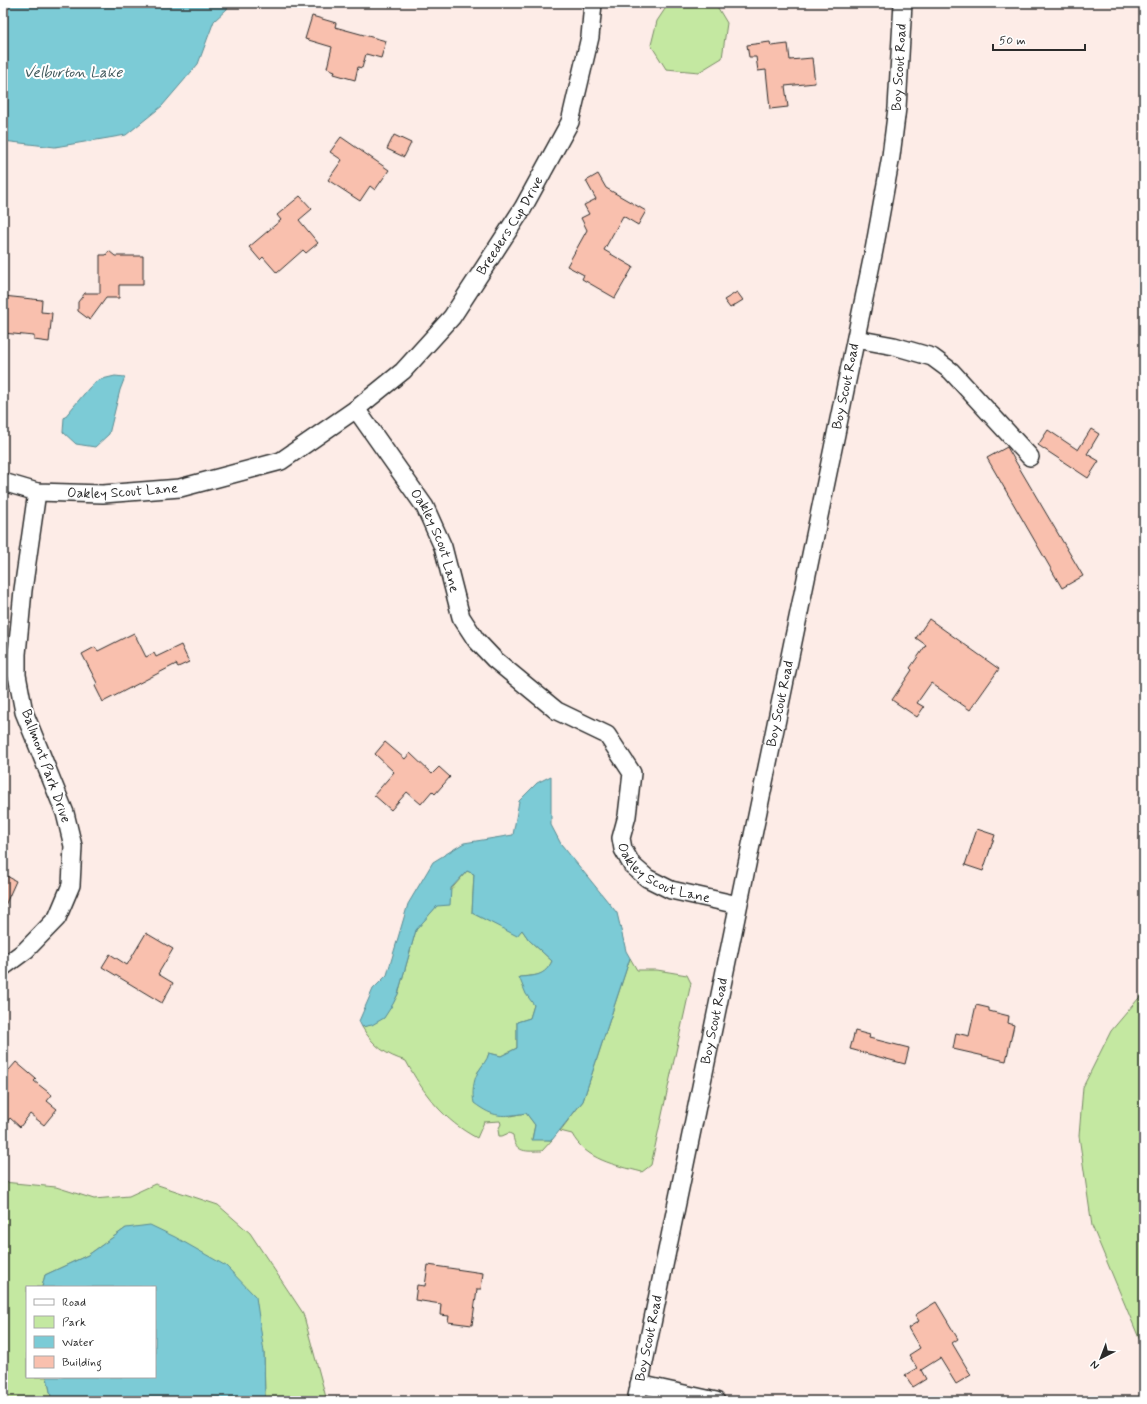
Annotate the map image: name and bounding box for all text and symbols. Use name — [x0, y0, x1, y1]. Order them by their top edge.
street label: Boy Scout Road — [888, 23, 911, 111]
scale bar — [993, 26, 1085, 52]
text: 50 m — [999, 33, 1026, 49]
water label: Velburton Lake — [24, 63, 124, 83]
street label: Breeders Cup Drive — [473, 173, 548, 279]
street label: Boy Scout Road — [828, 342, 863, 431]
street label: Oakley Scout Lane — [67, 479, 179, 503]
street label: Oakley Scout Lane — [406, 485, 463, 595]
street label: Boy Scout Road — [763, 659, 798, 748]
street label: Ballmont Park Drive — [17, 707, 75, 825]
street label: Oakley Scout Lane — [613, 842, 712, 908]
street label: Boy Scout Road — [697, 976, 732, 1066]
legend — [26, 1286, 156, 1378]
street label: Boy Scout Road — [631, 1294, 667, 1383]
text: Road — [62, 1295, 86, 1311]
text: Park — [62, 1315, 86, 1331]
text: Water — [62, 1335, 94, 1351]
north arrow — [1081, 1338, 1121, 1378]
text: Building — [62, 1355, 102, 1372]
text: N — [1088, 1357, 1102, 1372]

